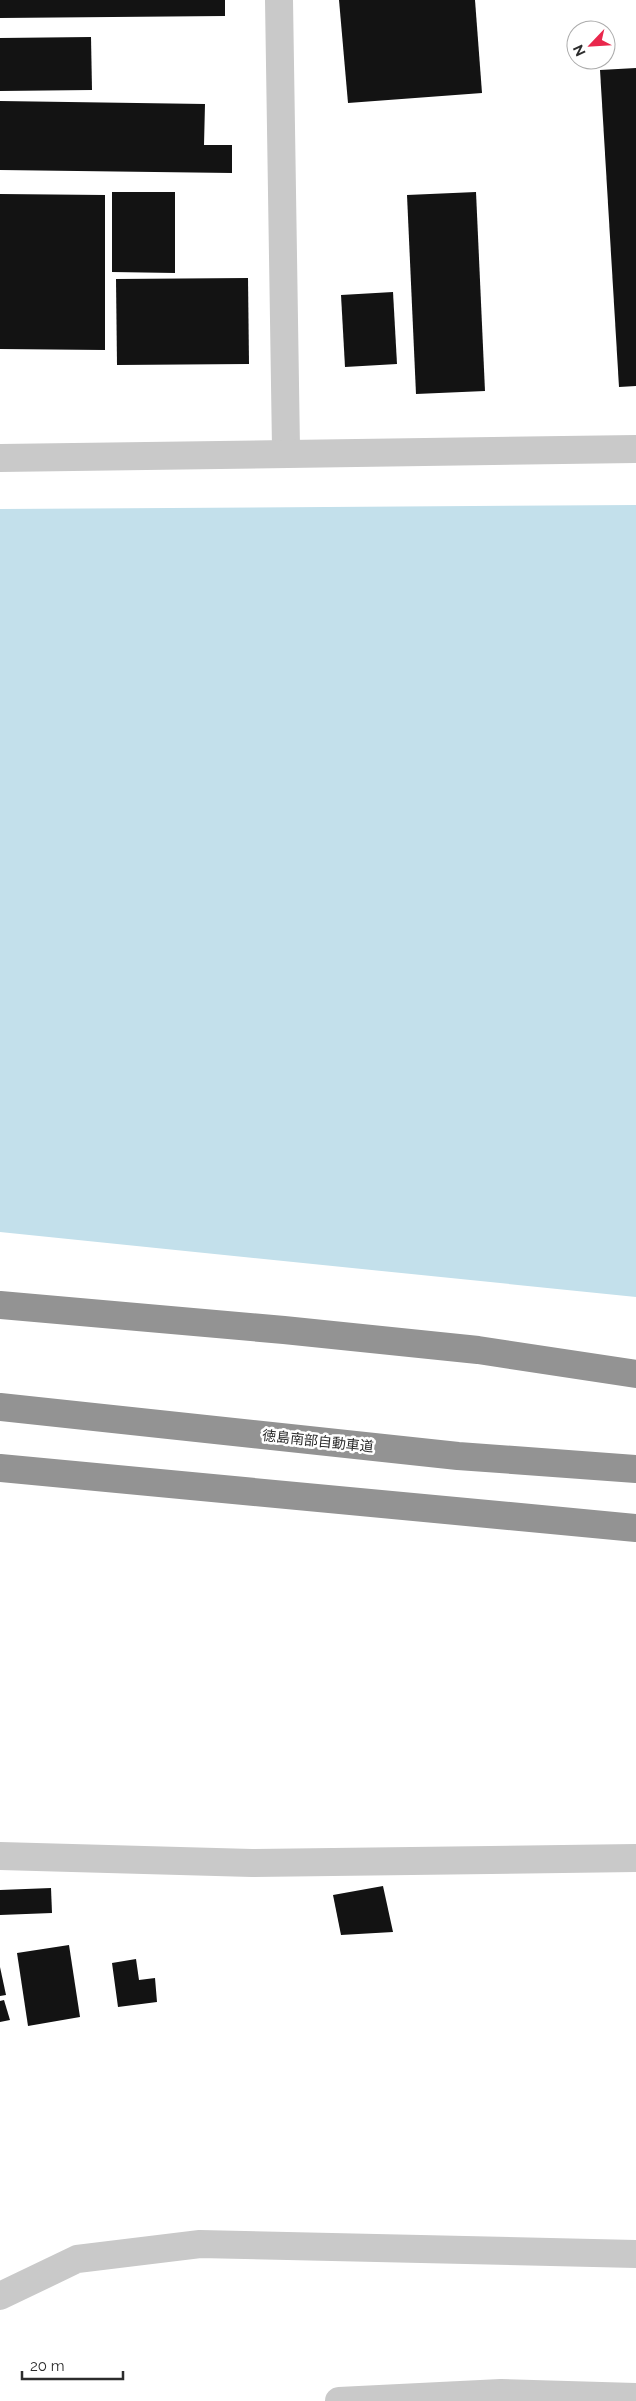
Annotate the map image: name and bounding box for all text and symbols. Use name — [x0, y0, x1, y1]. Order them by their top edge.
north arrow — [566, 20, 616, 70]
text: N — [570, 42, 589, 59]
street label: 徳島南部自動車道 — [261, 1427, 375, 1455]
scale bar — [22, 2348, 124, 2380]
text: 20 m — [30, 2357, 65, 2375]

